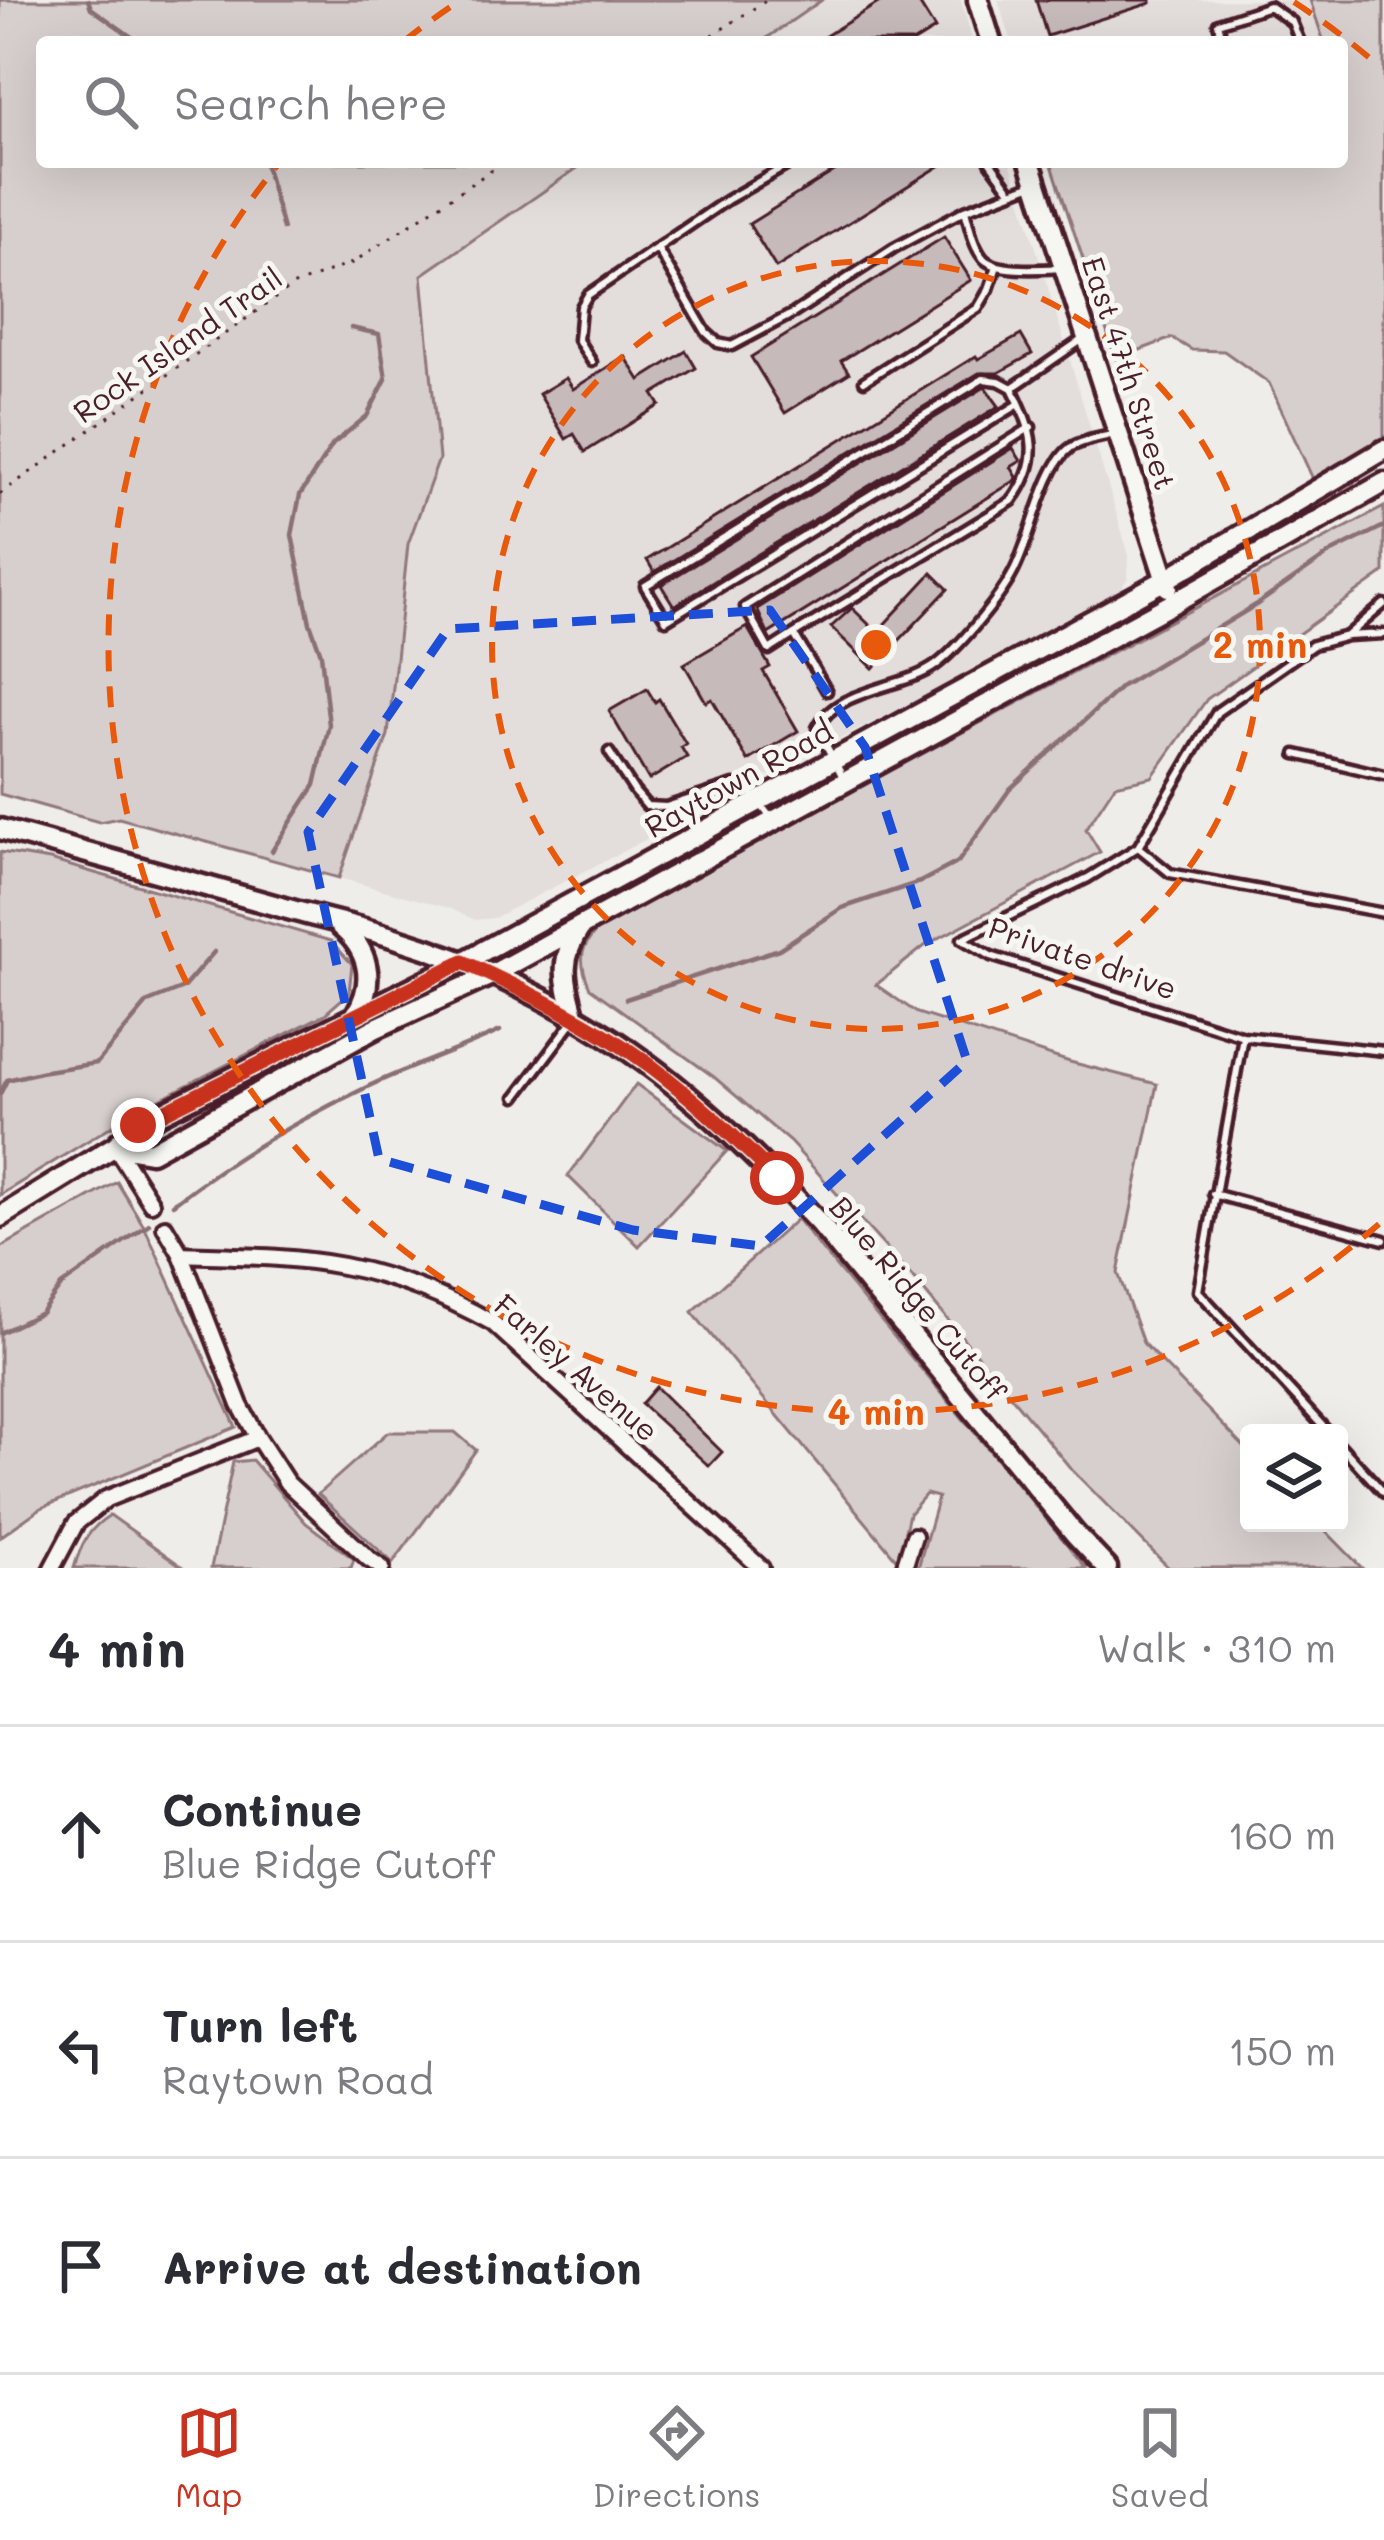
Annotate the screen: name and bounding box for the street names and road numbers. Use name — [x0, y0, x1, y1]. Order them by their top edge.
street label: East 47th Street — [1073, 251, 1187, 495]
street label: Rock Island Trail — [65, 257, 289, 431]
street label: Raytown Road — [637, 710, 839, 846]
street label: Private drive — [984, 906, 1182, 1008]
street label: Blue Ridge Cutoff — [821, 1187, 1017, 1410]
street label: Farley Avenue — [486, 1284, 668, 1450]

